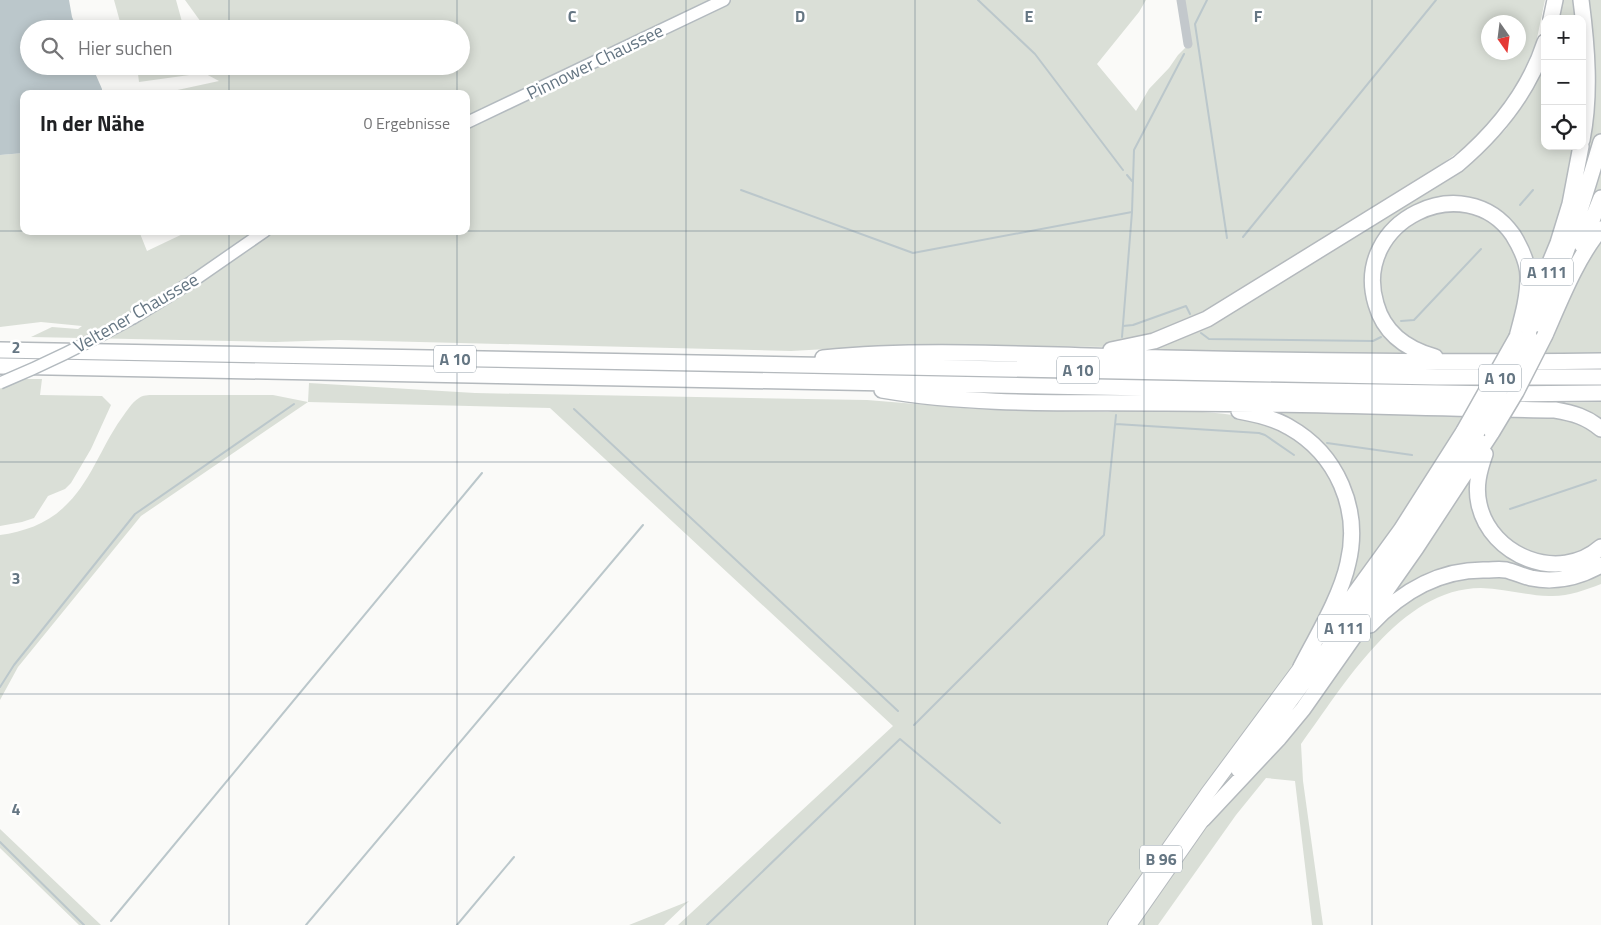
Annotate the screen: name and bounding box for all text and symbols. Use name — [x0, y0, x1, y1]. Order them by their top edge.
text: C — [568, 4, 577, 28]
text: D — [795, 4, 805, 28]
text: E — [1025, 4, 1034, 28]
text: F — [1254, 4, 1263, 28]
north arrow — [1481, 15, 1526, 60]
map controls — [1541, 15, 1586, 150]
button: + — [1541, 15, 1586, 60]
street label: Pinnower Chaussee — [522, 17, 668, 106]
search box — [20, 20, 470, 75]
text: Hier suchen — [78, 33, 173, 62]
icon: search — [38, 34, 66, 62]
button: − — [1541, 60, 1586, 105]
button: locate — [1541, 105, 1586, 150]
text: In der Nähe — [40, 107, 145, 139]
text: 0 Ergebnisse — [363, 111, 450, 135]
road number: A 111 — [1521, 258, 1573, 286]
street label: Veltener Chaussee — [68, 266, 203, 359]
text: 2 — [12, 335, 20, 359]
road number: A 10 — [434, 346, 476, 372]
road number: A 10 — [1057, 356, 1099, 384]
road number: A 10 — [1479, 364, 1521, 392]
text: 3 — [12, 566, 20, 590]
road number: A 111 — [1318, 614, 1370, 641]
text: 4 — [12, 797, 21, 821]
road number: B 96 — [1140, 846, 1182, 872]

